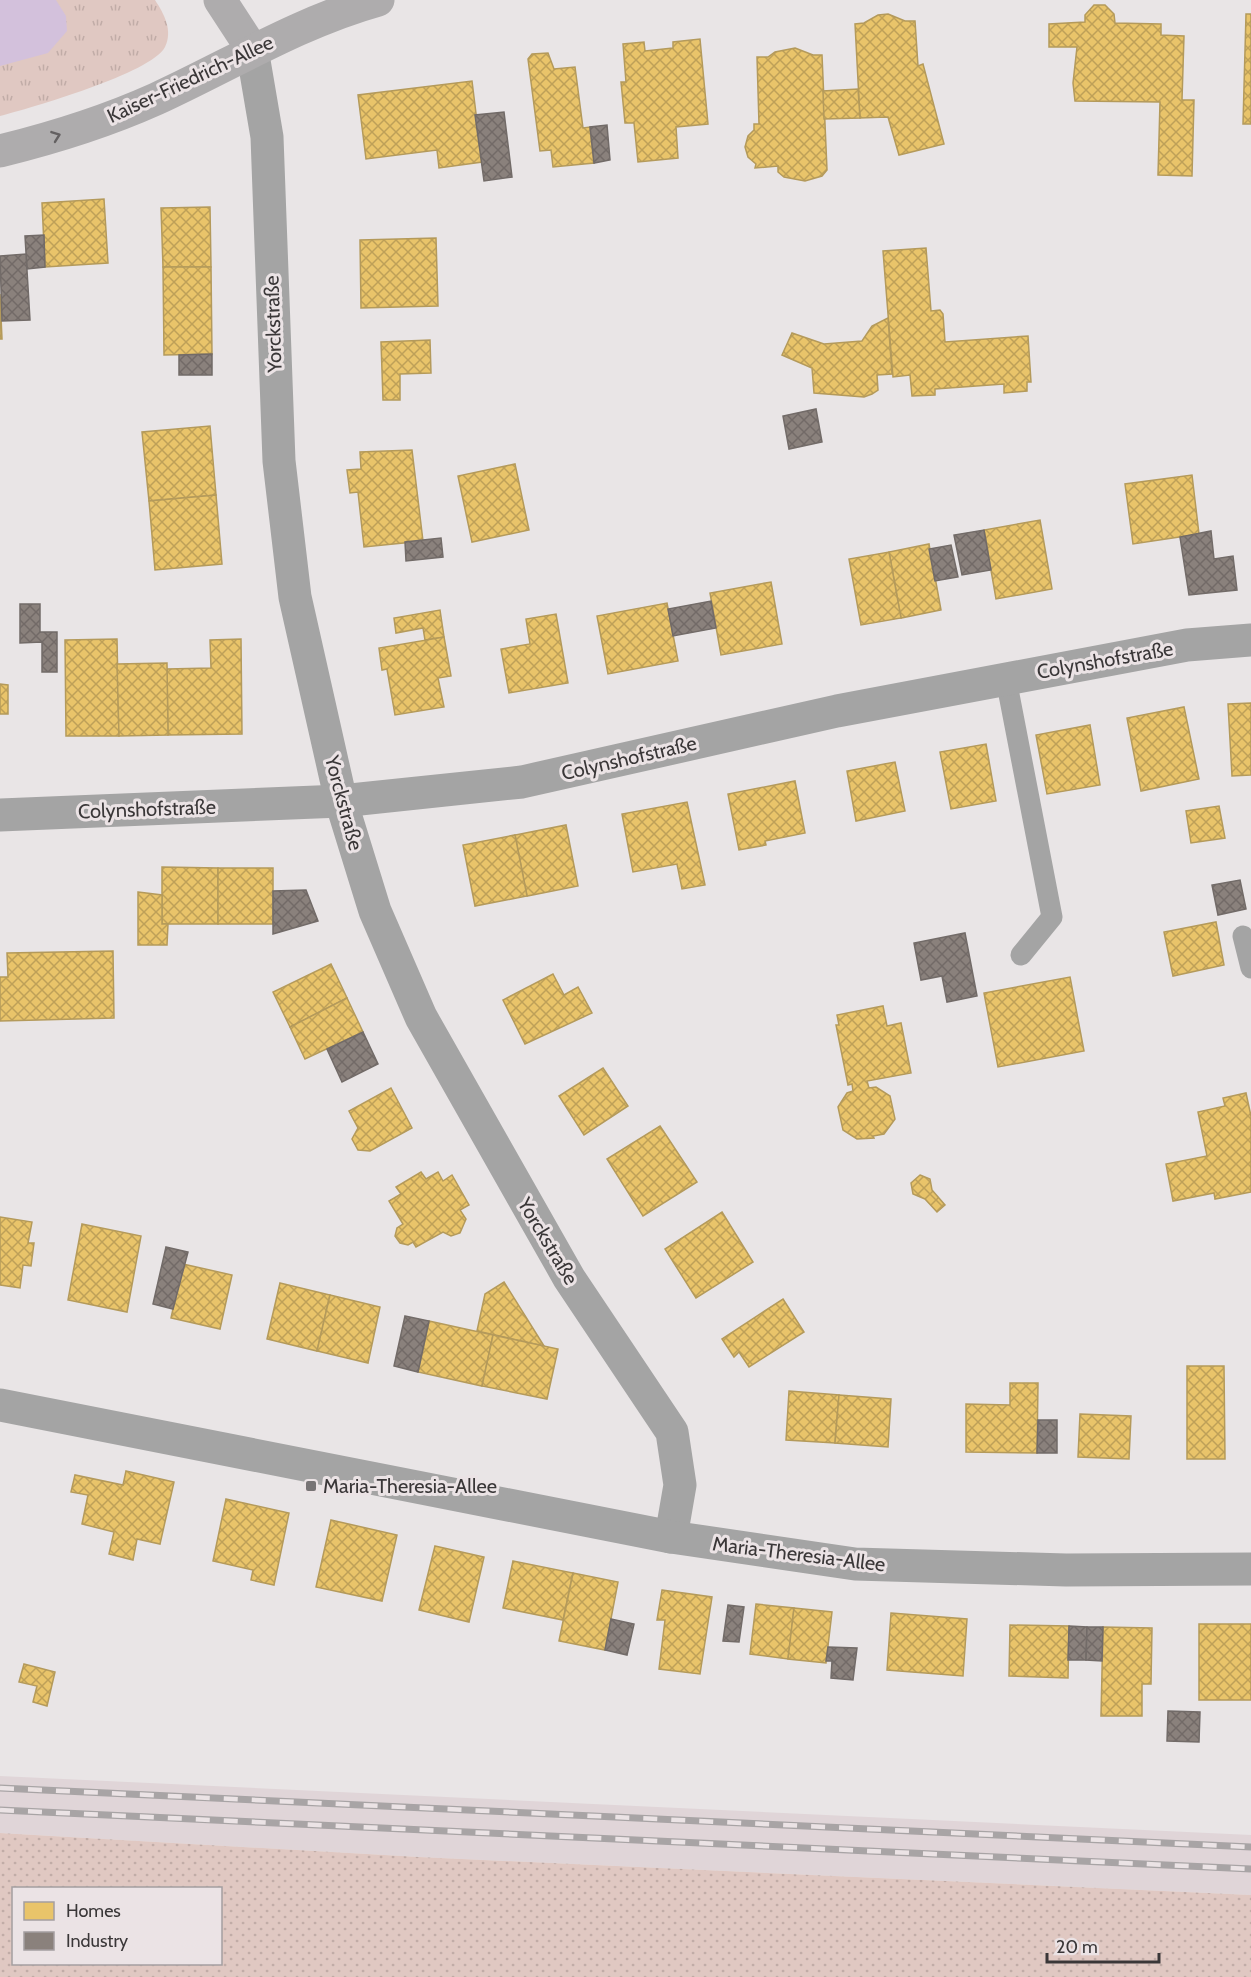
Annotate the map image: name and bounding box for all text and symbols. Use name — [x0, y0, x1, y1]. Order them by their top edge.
street label: Kaiser-Friedrich-Allee — [103, 30, 277, 128]
one-way arrow — [50, 131, 61, 143]
street label: Yorckstraße — [259, 275, 287, 374]
street label: Colynshofstraße — [1035, 636, 1175, 684]
street label: Colynshofstraße — [559, 731, 699, 785]
street label: Yorckstraße — [320, 752, 368, 853]
street label: Colynshofstraße — [78, 795, 216, 823]
street label: Yorckstraße — [512, 1192, 583, 1289]
place label: Maria-Theresia-Allee — [323, 1474, 497, 1498]
marker: Maria-Theresia-Allee — [304, 1479, 318, 1493]
street label: Maria-Theresia-Allee — [711, 1531, 887, 1577]
legend — [12, 1887, 222, 1965]
text: Homes — [66, 1900, 121, 1922]
scale bar — [1047, 1926, 1160, 1964]
text: Industry — [66, 1930, 128, 1952]
text: 20 m — [1056, 1936, 1098, 1958]

